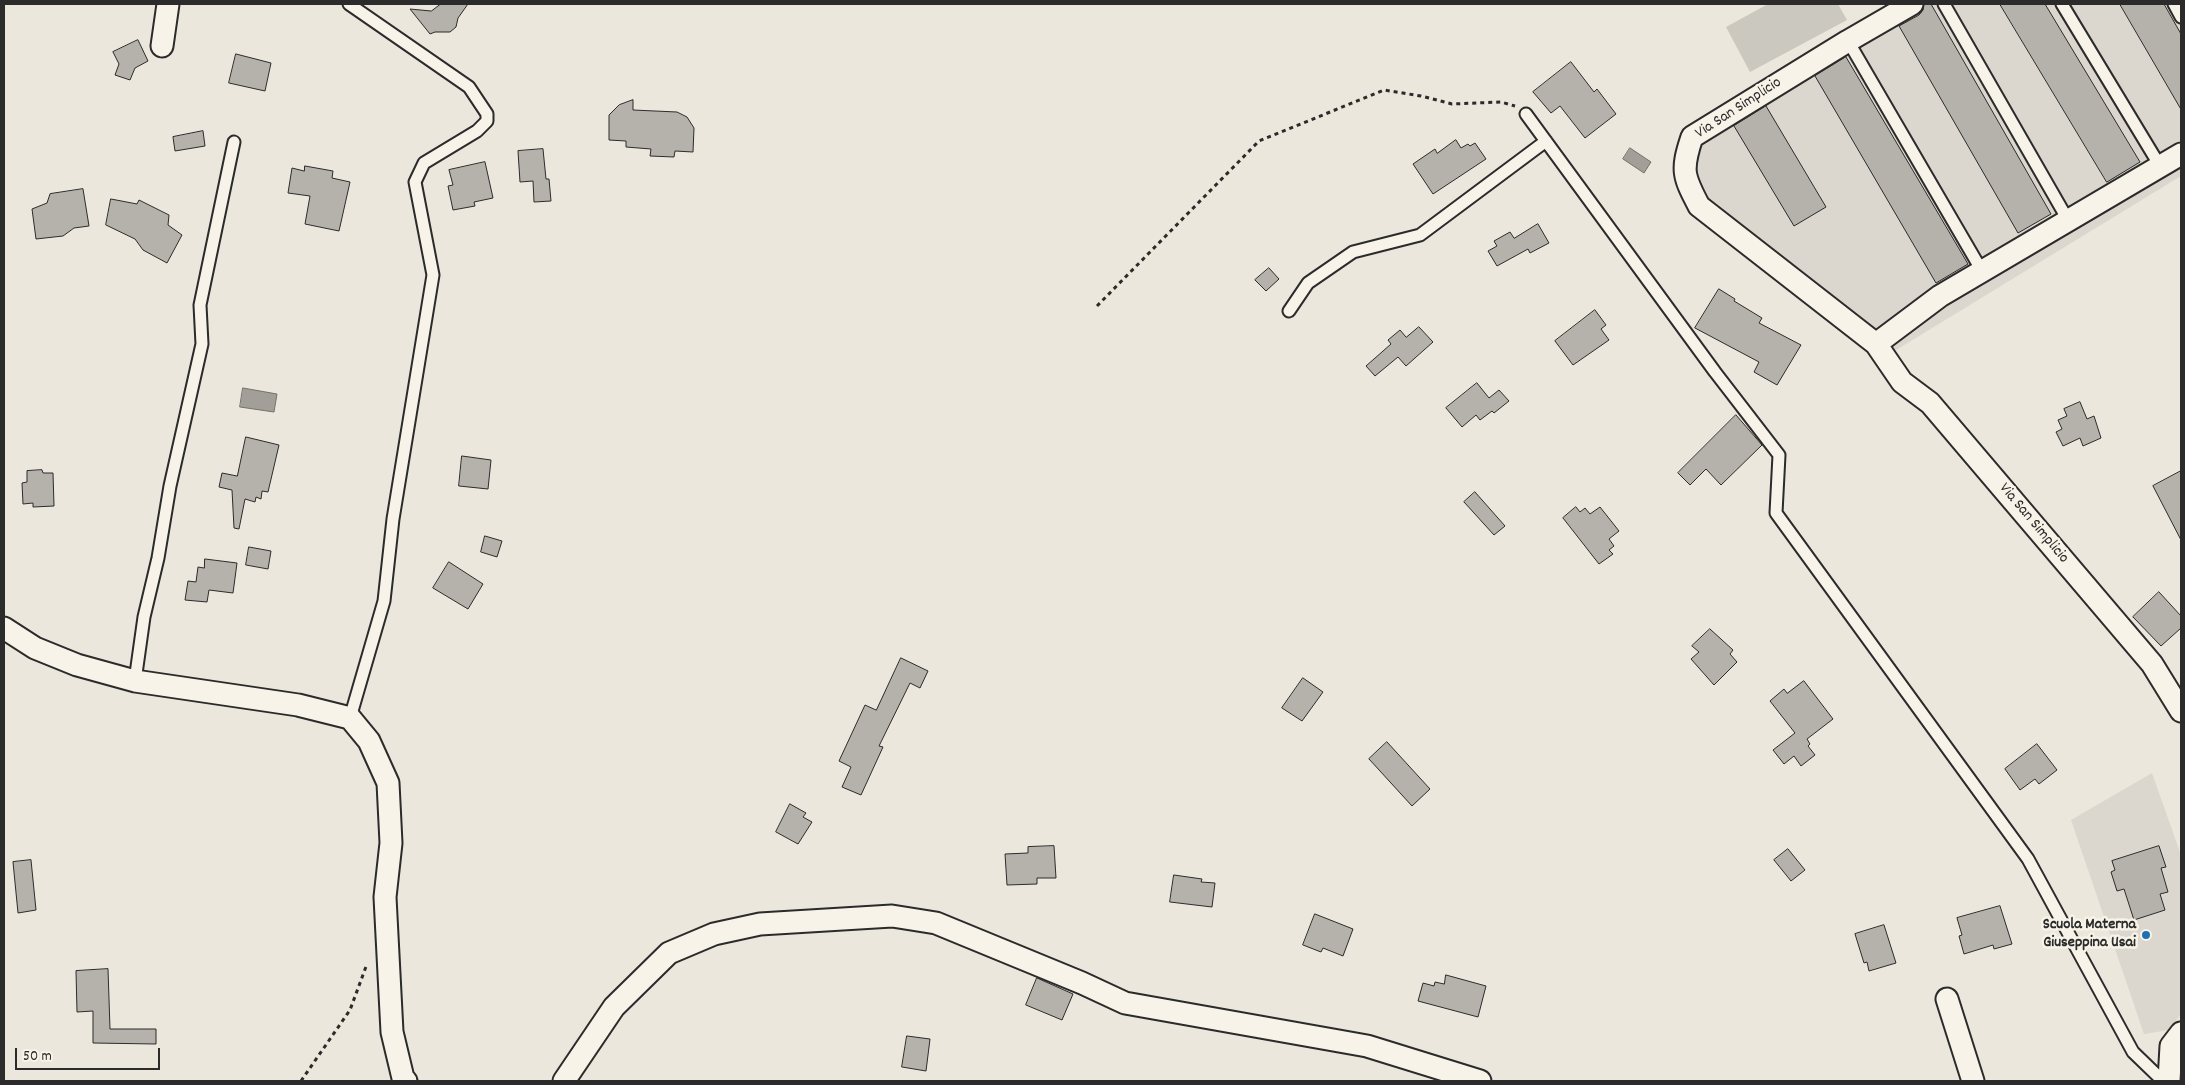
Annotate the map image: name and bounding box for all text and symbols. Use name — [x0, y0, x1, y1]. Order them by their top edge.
street label: Via San Simplicio — [1692, 74, 1786, 144]
street label: Via San Simplicio — [1994, 480, 2072, 568]
place label: Scuola Materna Giuseppina Usai — [2043, 916, 2136, 954]
marker: Scuola Materna Giuseppina Usai — [2140, 929, 2152, 941]
scale bar — [18, 1038, 162, 1070]
text: 50 m — [23, 1046, 52, 1068]

